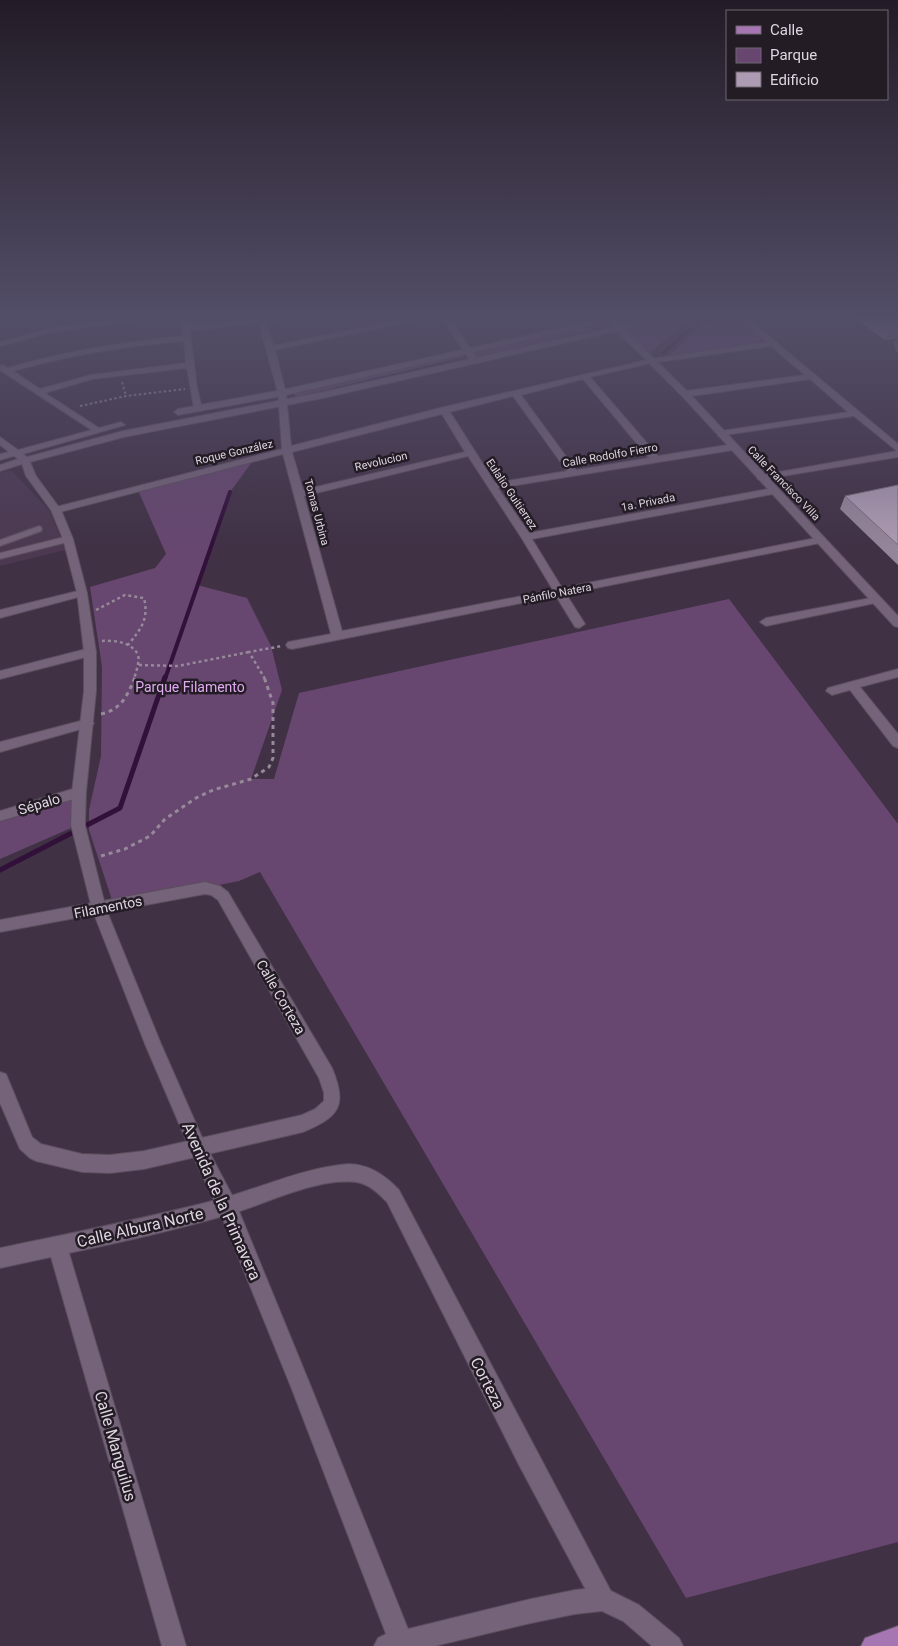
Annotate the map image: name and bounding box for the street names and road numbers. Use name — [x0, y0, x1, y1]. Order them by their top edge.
street label: Roque González — [194, 437, 275, 468]
street label: Calle Rodolfo Fierro — [562, 441, 659, 470]
street label: Calle Francisco Villa — [745, 443, 823, 523]
street label: Revolucion — [354, 449, 409, 474]
street label: Eulalio Guitierrez — [483, 457, 540, 532]
street label: Tomas Urbina — [301, 478, 332, 547]
street label: 1a. Privada — [620, 491, 676, 514]
street label: Pánfilo Natera — [522, 580, 592, 607]
street label: Sépalo — [16, 790, 62, 818]
street label: Filamentos — [72, 893, 144, 921]
street label: Calle Corteza — [253, 957, 309, 1037]
street label: Avenida de la Primavera — [178, 1119, 265, 1283]
street label: Calle Albura Norte — [75, 1204, 205, 1251]
street label: Corteza — [466, 1354, 509, 1412]
street label: Calle Manguilus — [91, 1389, 140, 1503]

